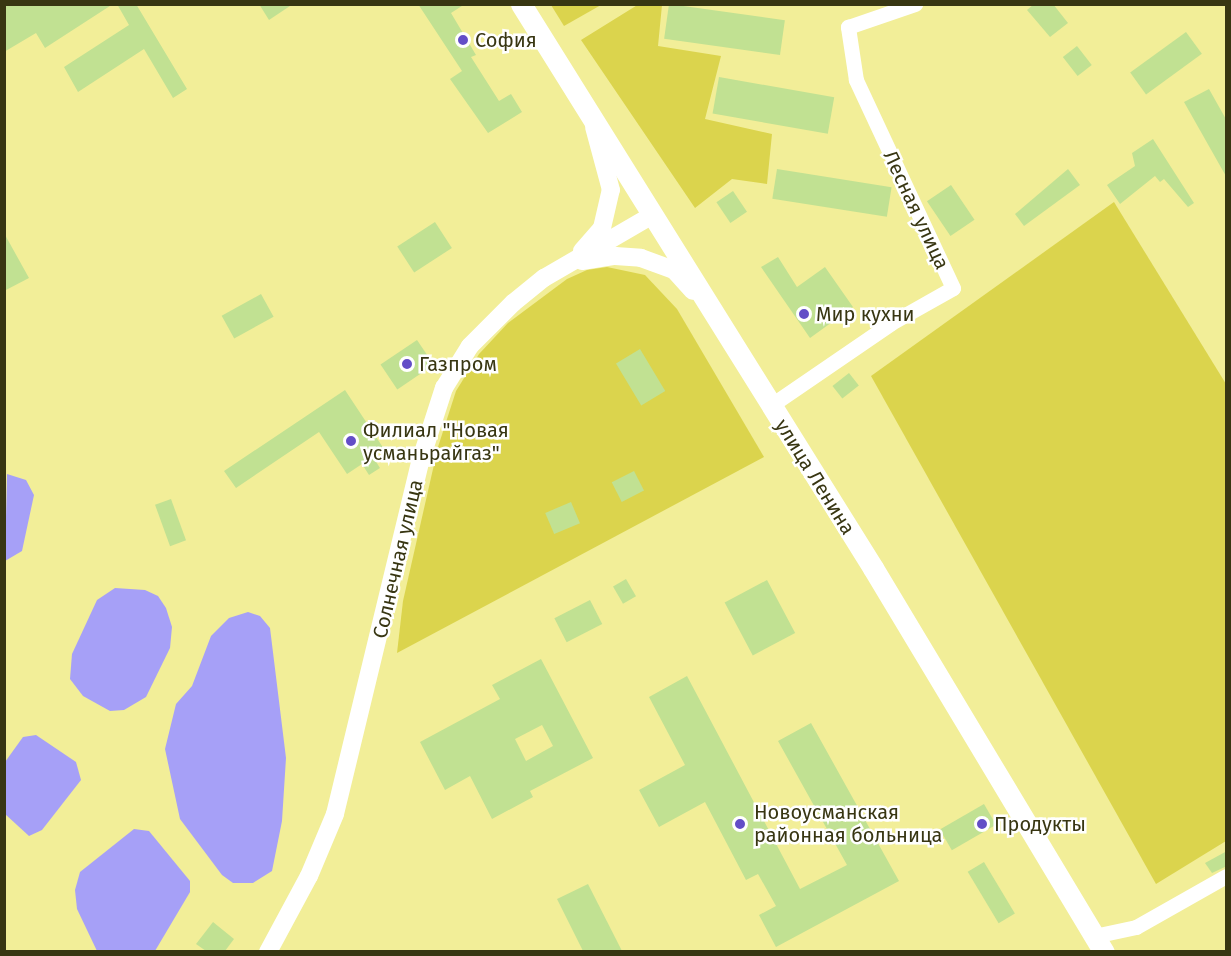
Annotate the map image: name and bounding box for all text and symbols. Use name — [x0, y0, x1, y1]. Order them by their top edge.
place label: София — [475, 28, 537, 52]
marker: София — [456, 33, 470, 47]
street label: Лесная улица — [878, 147, 954, 273]
place label: Мир кухни — [816, 302, 915, 326]
marker: Мир кухни — [797, 307, 811, 321]
place label: Газпром — [419, 352, 497, 376]
marker: Газпром — [400, 357, 414, 371]
street label: улица Ленина — [770, 415, 860, 539]
place label: Филиал "Новая усманьрайгаз" — [363, 418, 509, 465]
marker: Филиал "Новая усманьрайгаз" — [344, 434, 358, 448]
street label: Солнечная улица — [368, 477, 428, 641]
place label: Новоусманская районная больница — [754, 801, 942, 848]
place label: Продукты — [994, 812, 1086, 836]
marker: Новоусманская районная больница — [731, 815, 749, 833]
marker: Продукты — [975, 817, 989, 831]

